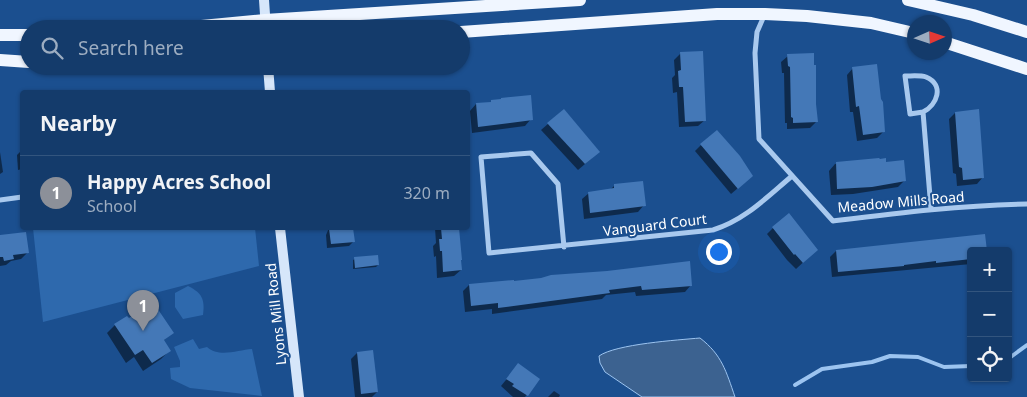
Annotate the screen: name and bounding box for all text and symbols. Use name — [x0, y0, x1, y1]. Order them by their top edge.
north arrow — [907, 15, 952, 60]
search box — [20, 20, 470, 75]
icon: search — [38, 34, 66, 62]
text: Search here — [78, 35, 184, 61]
text: Nearby — [40, 109, 116, 137]
text: Happy Acres School — [87, 169, 271, 195]
text: 1 — [51, 182, 61, 204]
text: 320 m — [403, 182, 450, 204]
street label: Meadow Mills Road — [837, 186, 965, 217]
text: School — [87, 195, 137, 217]
street label: Vanguard Court — [602, 209, 708, 240]
your location — [706, 239, 732, 265]
map controls — [967, 247, 1012, 382]
button: + — [967, 247, 1012, 292]
street label: Lyons Mill Road — [261, 262, 290, 366]
pin: 1 — [127, 290, 159, 331]
button: − — [967, 292, 1012, 337]
button: locate — [967, 337, 1012, 382]

